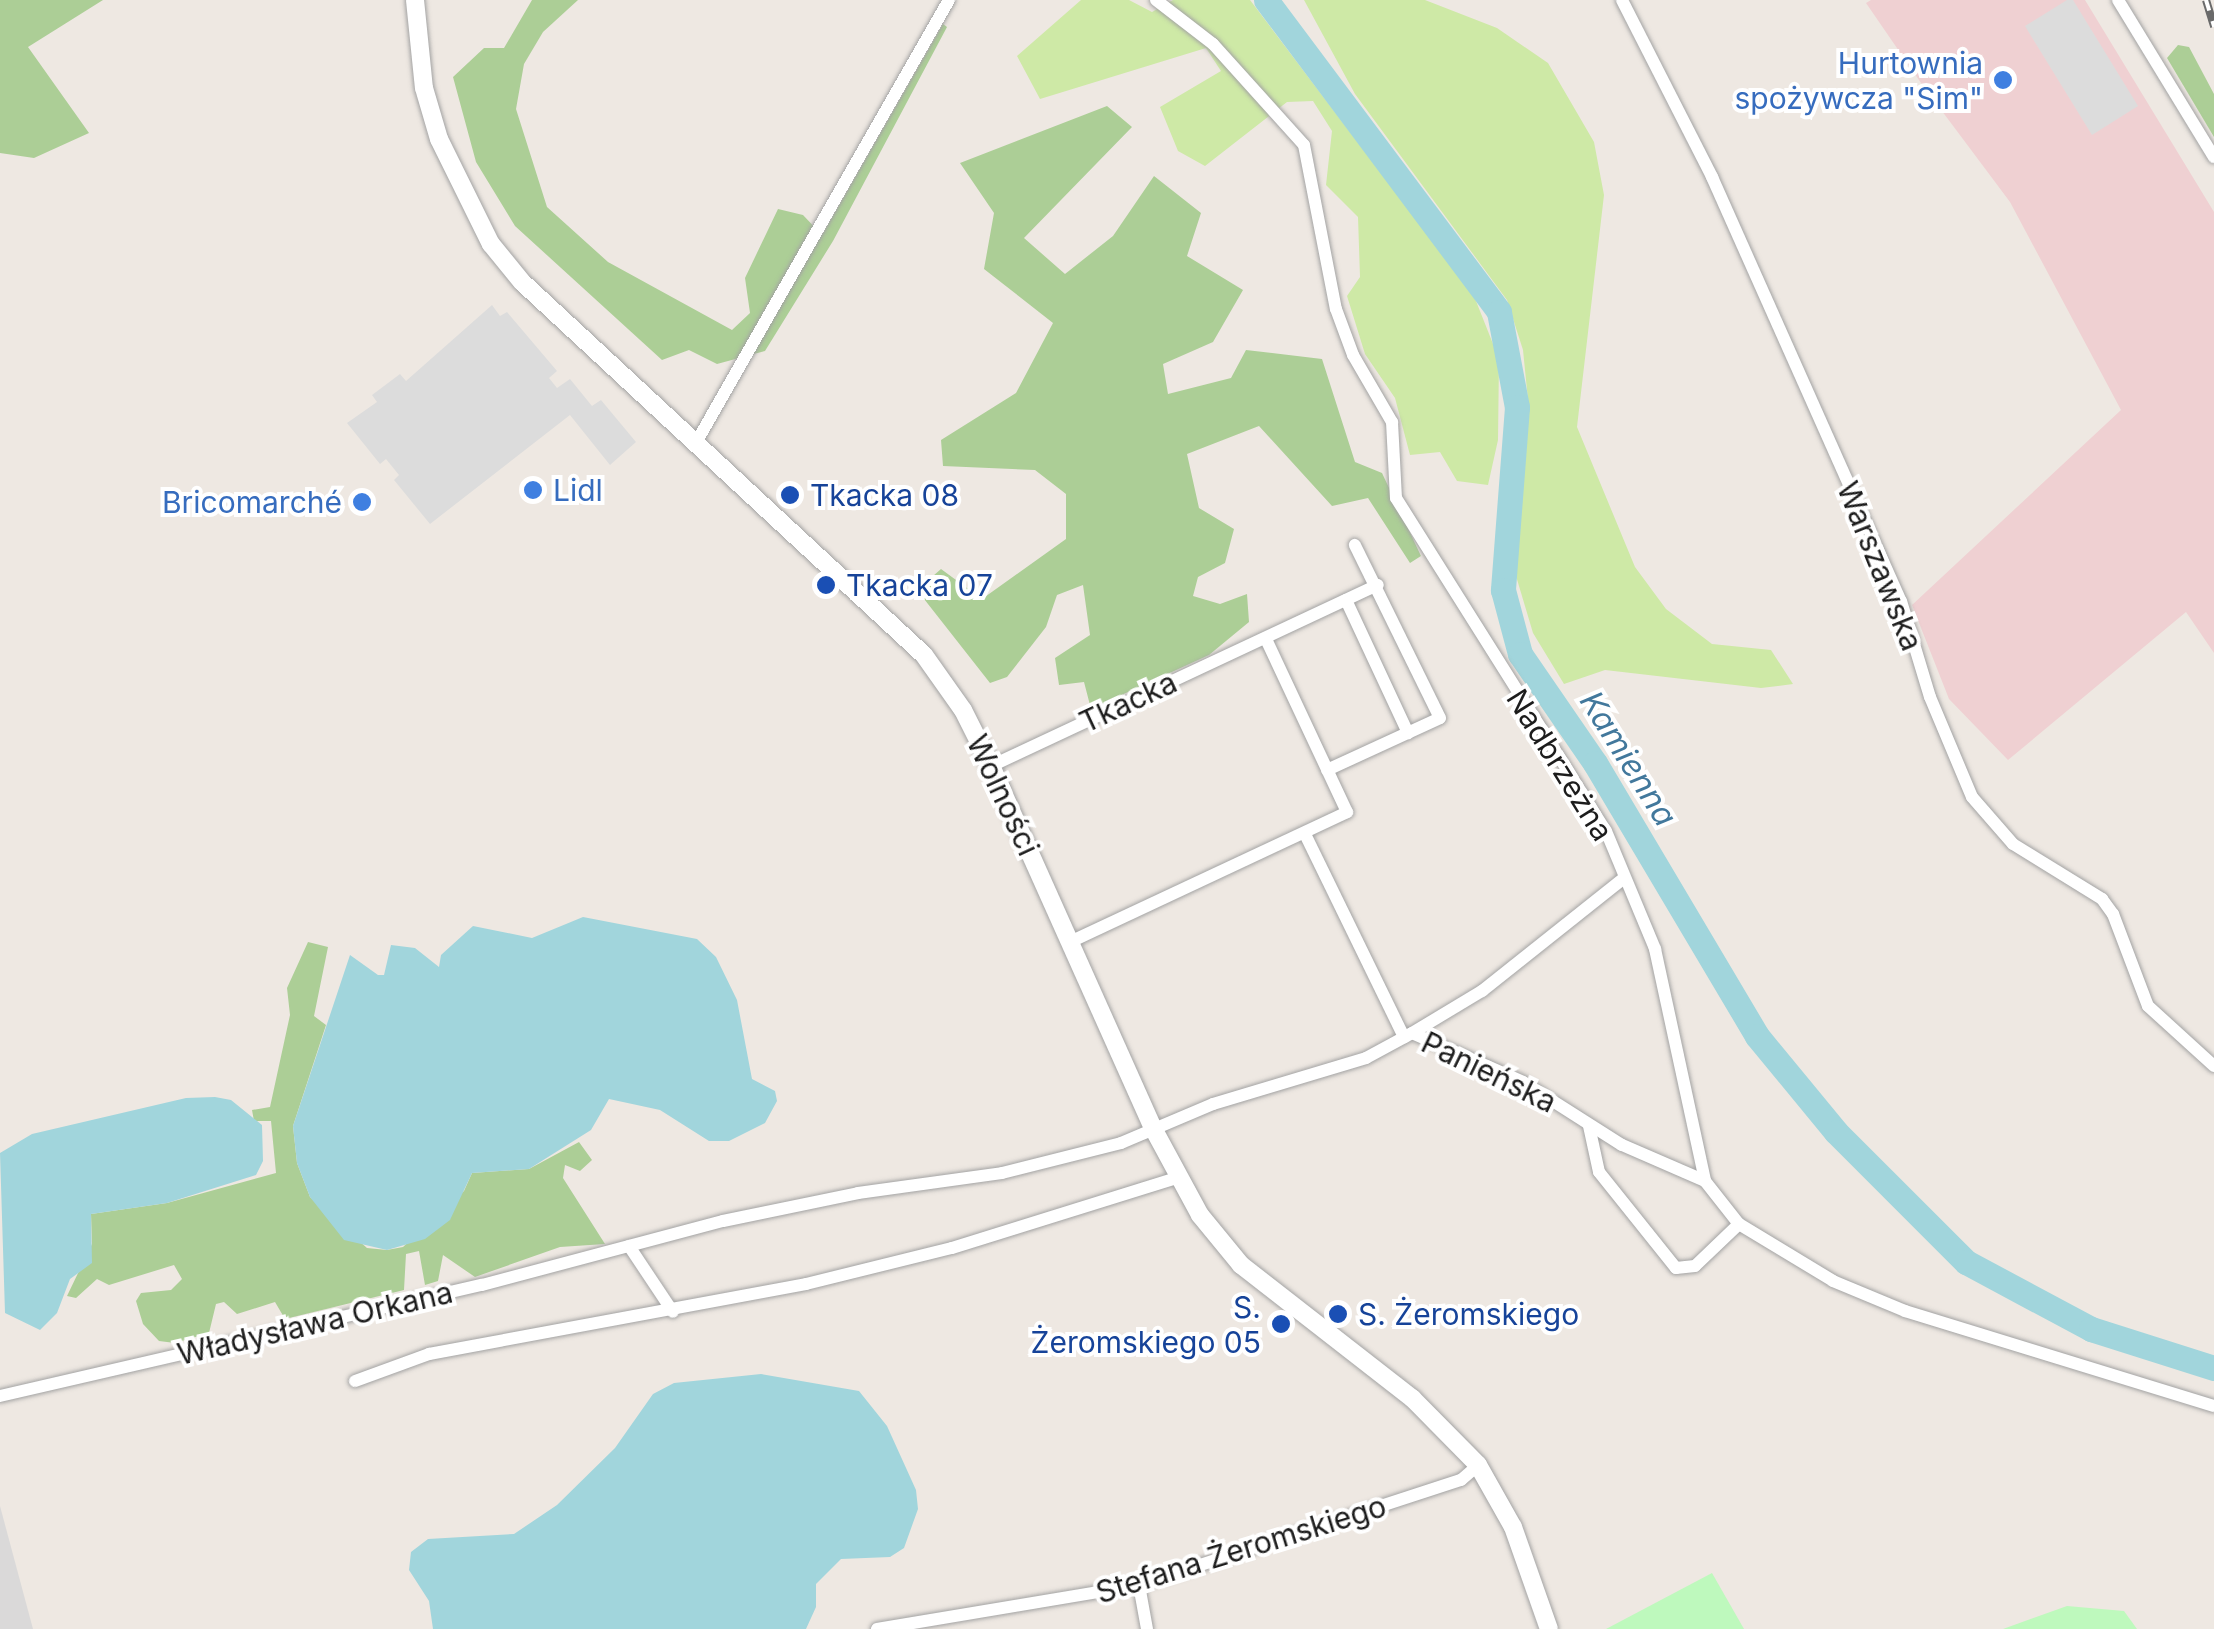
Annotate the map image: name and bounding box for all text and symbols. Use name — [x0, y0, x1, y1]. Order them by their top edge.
place label: Hurtownia spożywcza "Sim" — [1735, 45, 1983, 116]
marker: Hurtownia spożywcza "Sim" — [1992, 69, 2014, 91]
place label: Lidl — [553, 472, 603, 508]
street label: Warszawska — [1830, 476, 1930, 656]
place label: Tkacka 08 — [810, 477, 959, 513]
marker: Lidl — [522, 479, 544, 501]
place label: Bricomarché — [162, 484, 342, 520]
marker: Tkacka 08 — [779, 484, 801, 506]
marker: Bricomarché — [351, 491, 373, 513]
place label: Tkacka 07 — [846, 567, 993, 603]
marker: Tkacka 07 — [815, 574, 837, 596]
street label: Tkacka — [1074, 664, 1182, 740]
street label: Nadbrzeżna — [1499, 683, 1621, 847]
water label: Kamienna — [1572, 685, 1684, 833]
street label: Wolności — [959, 729, 1047, 861]
street label: Panieńska — [1416, 1024, 1562, 1120]
street label: Władysława Orkana — [174, 1274, 456, 1372]
place label: S. Żeromskiego 05 — [1031, 1289, 1261, 1360]
place label: S. Żeromskiego — [1358, 1296, 1579, 1332]
marker: S. Żeromskiego — [1327, 1303, 1349, 1325]
marker: S. Żeromskiego 05 — [1270, 1313, 1292, 1335]
street label: Stefana Żeromskiego — [1092, 1488, 1390, 1610]

